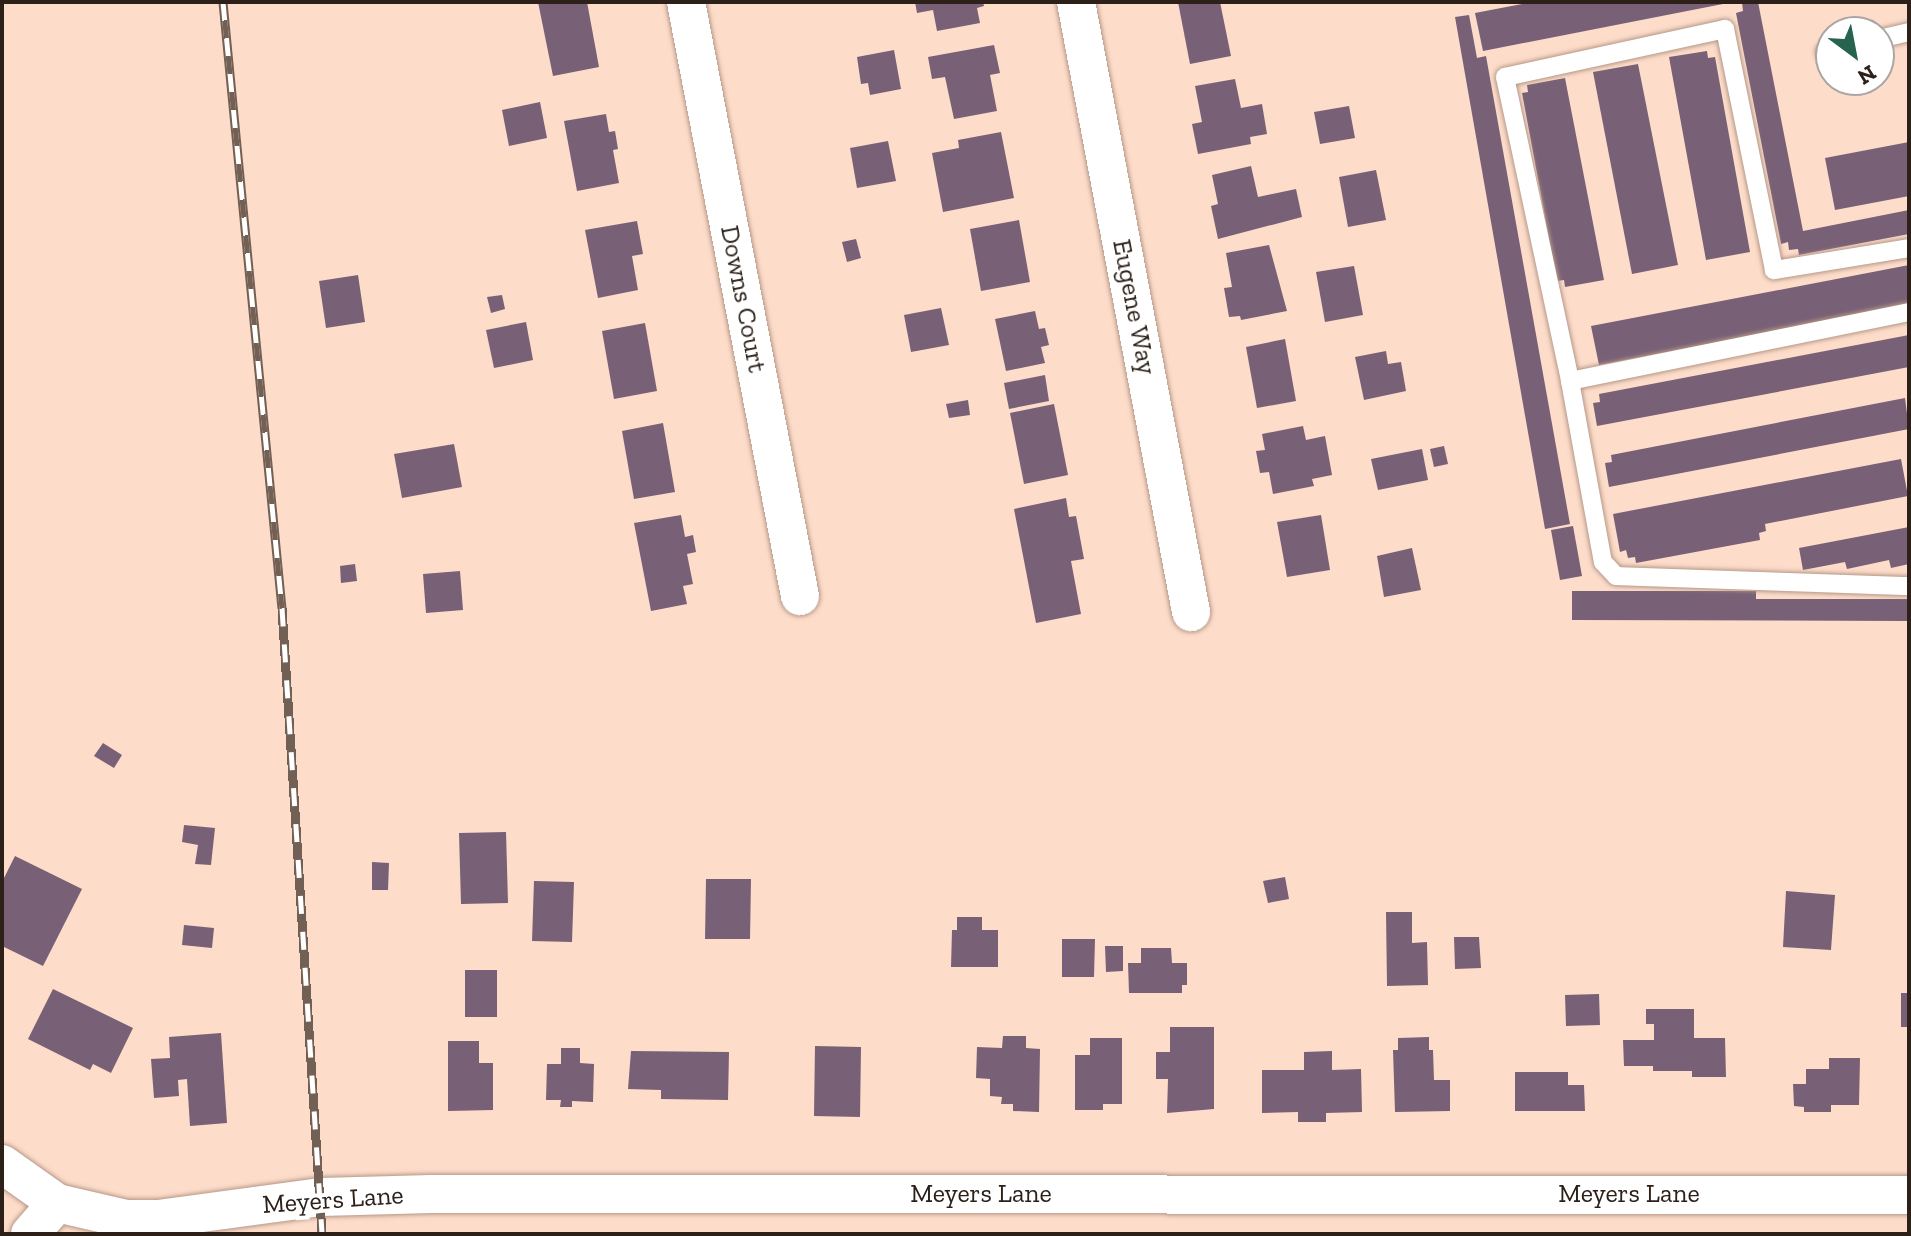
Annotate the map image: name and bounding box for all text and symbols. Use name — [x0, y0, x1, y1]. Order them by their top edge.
north arrow — [1815, 16, 1895, 96]
text: N — [1853, 59, 1881, 91]
street label: Downs Court — [713, 223, 773, 375]
street label: Eugene Way — [1106, 236, 1162, 378]
street label: Meyers Lane — [910, 1178, 1052, 1210]
street label: Meyers Lane — [1558, 1178, 1700, 1210]
street label: Meyers Lane — [261, 1180, 405, 1220]

